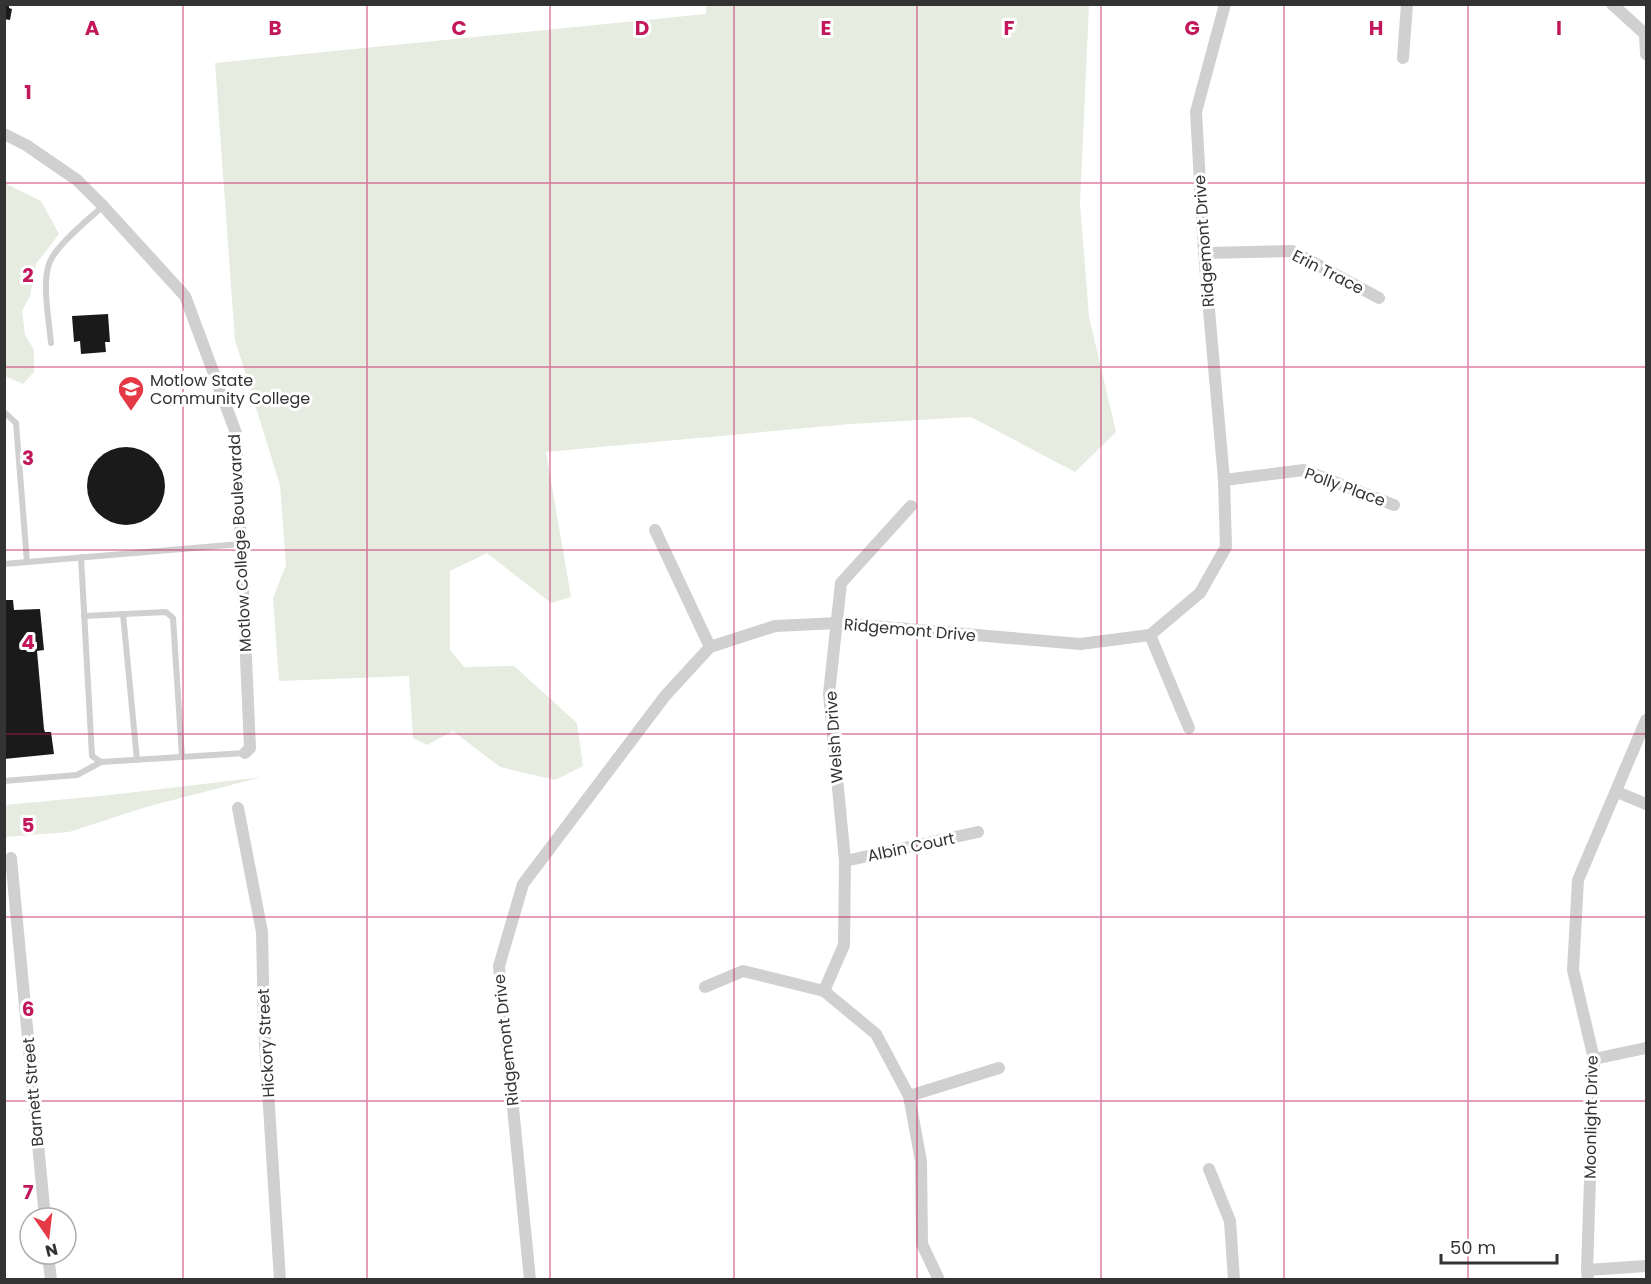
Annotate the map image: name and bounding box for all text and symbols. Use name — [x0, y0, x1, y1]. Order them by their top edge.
text: A — [85, 14, 100, 42]
text: B — [268, 14, 282, 42]
text: C — [451, 14, 467, 42]
text: D — [635, 14, 649, 42]
text: E — [821, 14, 831, 42]
text: F — [1004, 14, 1015, 42]
text: G — [1184, 14, 1200, 42]
text: H — [1369, 14, 1383, 42]
text: I — [1556, 14, 1562, 42]
text: 1 — [24, 78, 32, 106]
street label: Ridgemont Drive — [1188, 174, 1220, 308]
street label: Erin Trace — [1288, 244, 1368, 300]
text: 2 — [22, 261, 34, 289]
place label: Motlow State Community College — [150, 369, 310, 410]
school or university icon: Motlow State Community College — [116, 374, 146, 412]
street label: Motlow College Boulevardd — [223, 433, 257, 653]
text: 3 — [22, 444, 34, 472]
street label: Polly Place — [1301, 462, 1389, 512]
street label: Ridgemont Drive — [843, 613, 977, 647]
text: 4 — [21, 628, 35, 656]
street label: Welsh Drive — [819, 690, 849, 784]
text: 5 — [22, 811, 35, 839]
street label: Albin Court — [865, 827, 957, 867]
street label: Ridgemont Drive — [488, 973, 524, 1107]
street label: Hickory Street — [252, 988, 280, 1098]
text: 6 — [22, 995, 34, 1023]
street label: Barnett Street — [17, 1036, 49, 1148]
street label: Moonlight Drive — [1578, 1055, 1604, 1179]
text: 7 — [23, 1178, 34, 1206]
north arrow — [18, 1206, 78, 1266]
scale bar — [1441, 1227, 1556, 1265]
text: 50 m — [1450, 1235, 1496, 1260]
text: N — [43, 1237, 60, 1263]

